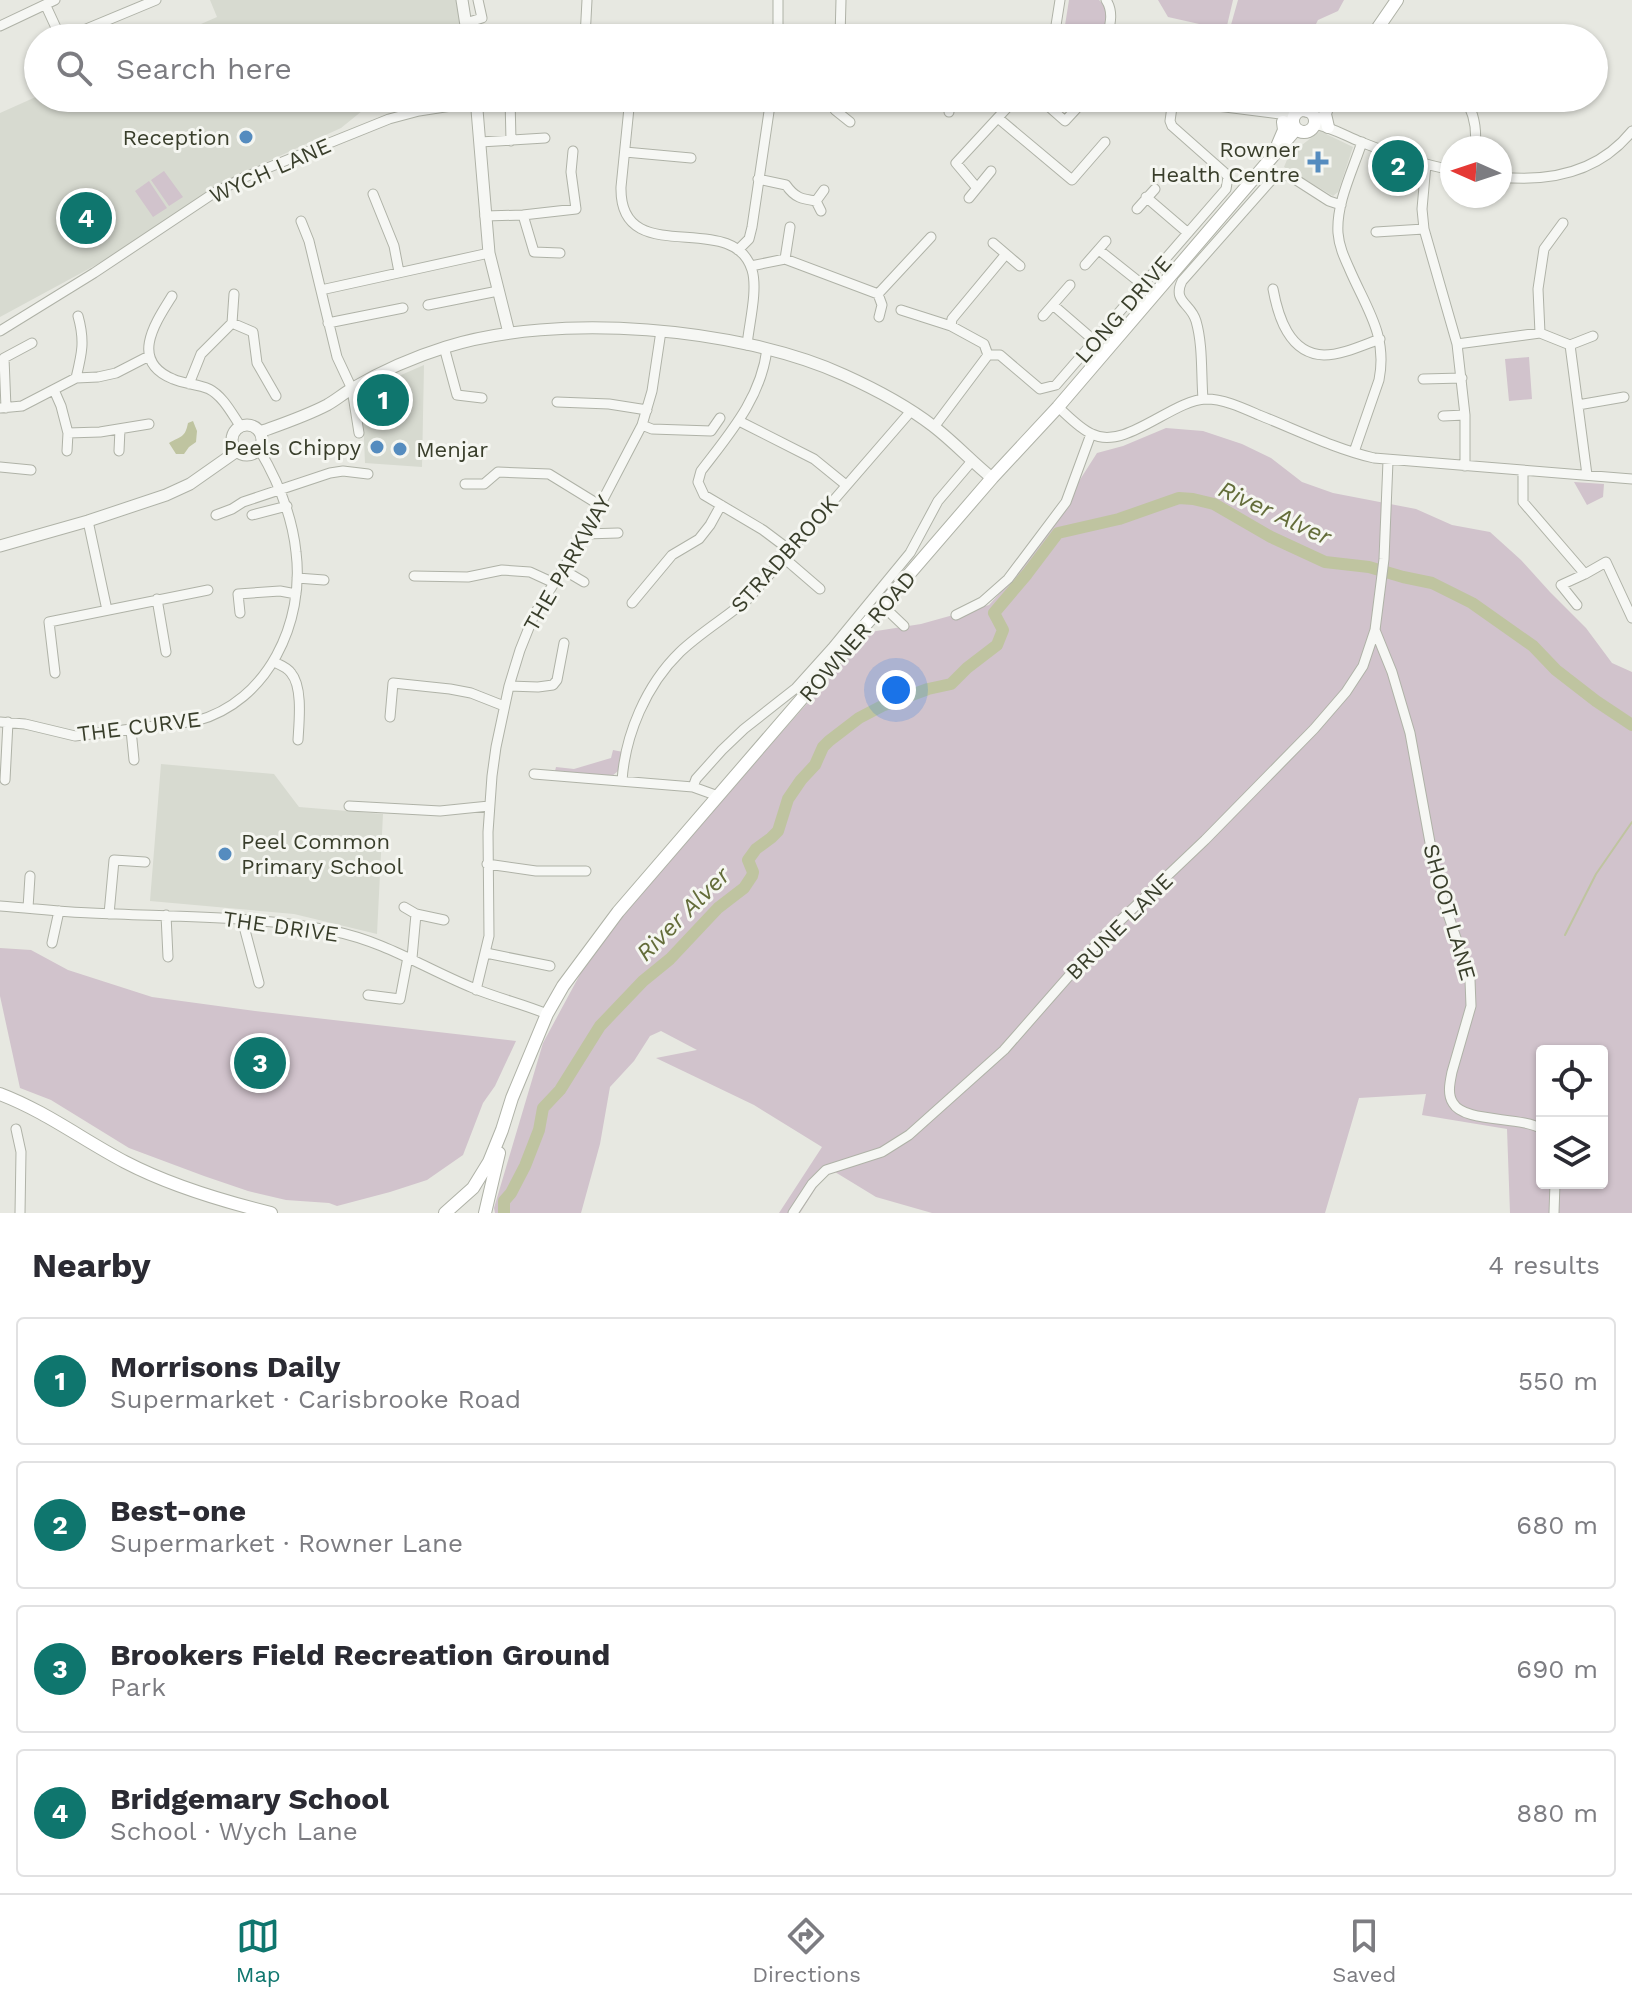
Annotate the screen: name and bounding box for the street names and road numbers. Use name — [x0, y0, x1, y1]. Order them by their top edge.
street label: WYCH LANE — [206, 133, 335, 208]
street label: LONG DRIVE — [1070, 251, 1177, 368]
street label: THE PARKWAY — [518, 490, 617, 636]
street label: STRADBROOK — [726, 491, 843, 618]
street label: ROWNER ROAD — [794, 566, 921, 707]
street label: THE CURVE — [76, 707, 202, 746]
street label: SHOOT LANE — [1418, 841, 1481, 983]
street label: BRUNE LANE — [1061, 868, 1178, 985]
street label: THE DRIVE — [222, 906, 340, 947]

